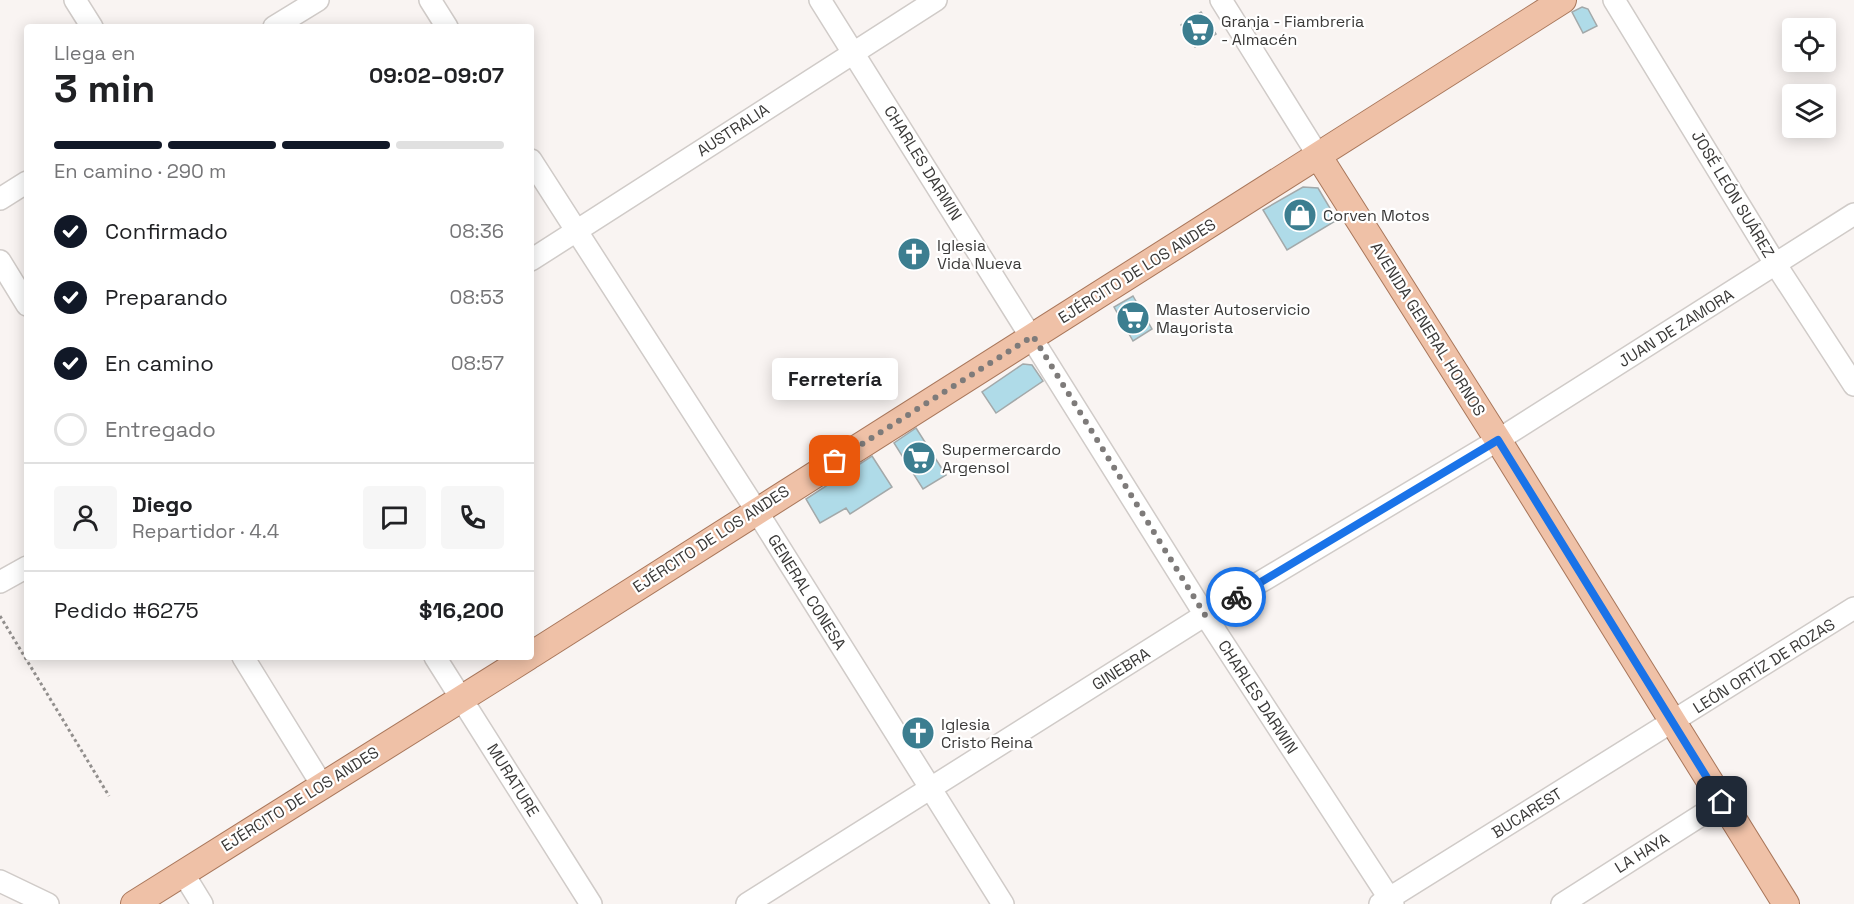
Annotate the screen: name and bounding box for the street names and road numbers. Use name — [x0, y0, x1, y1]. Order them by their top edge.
street label: AUSTRALIA — [693, 99, 773, 161]
street label: CHARLES DARWIN — [879, 102, 967, 224]
street label: JOSÉ LEÓN SUÁREZ — [1687, 127, 1779, 261]
street label: EJÉRCITO DE LOS ANDES — [1054, 214, 1220, 328]
street label: AVENIDA GENERAL HORNOS — [1366, 238, 1490, 420]
street label: JUAN DE ZAMORA — [1614, 284, 1738, 372]
street label: EJÉRCITO DE LOS ANDES — [629, 480, 793, 597]
street label: GENERAL CONESA — [763, 530, 851, 654]
street label: LEÓN ORTÍZ DE ROZAS — [1689, 614, 1839, 718]
street label: CHARLES DARWIN — [1213, 636, 1303, 758]
street label: GINEBRA — [1088, 643, 1154, 695]
street label: MURATURE — [482, 739, 544, 821]
street label: EJÉRCITO DE LOS ANDES — [217, 742, 383, 856]
street label: BUCAREST — [1488, 783, 1566, 843]
street label: LA HAYA — [1611, 828, 1673, 878]

